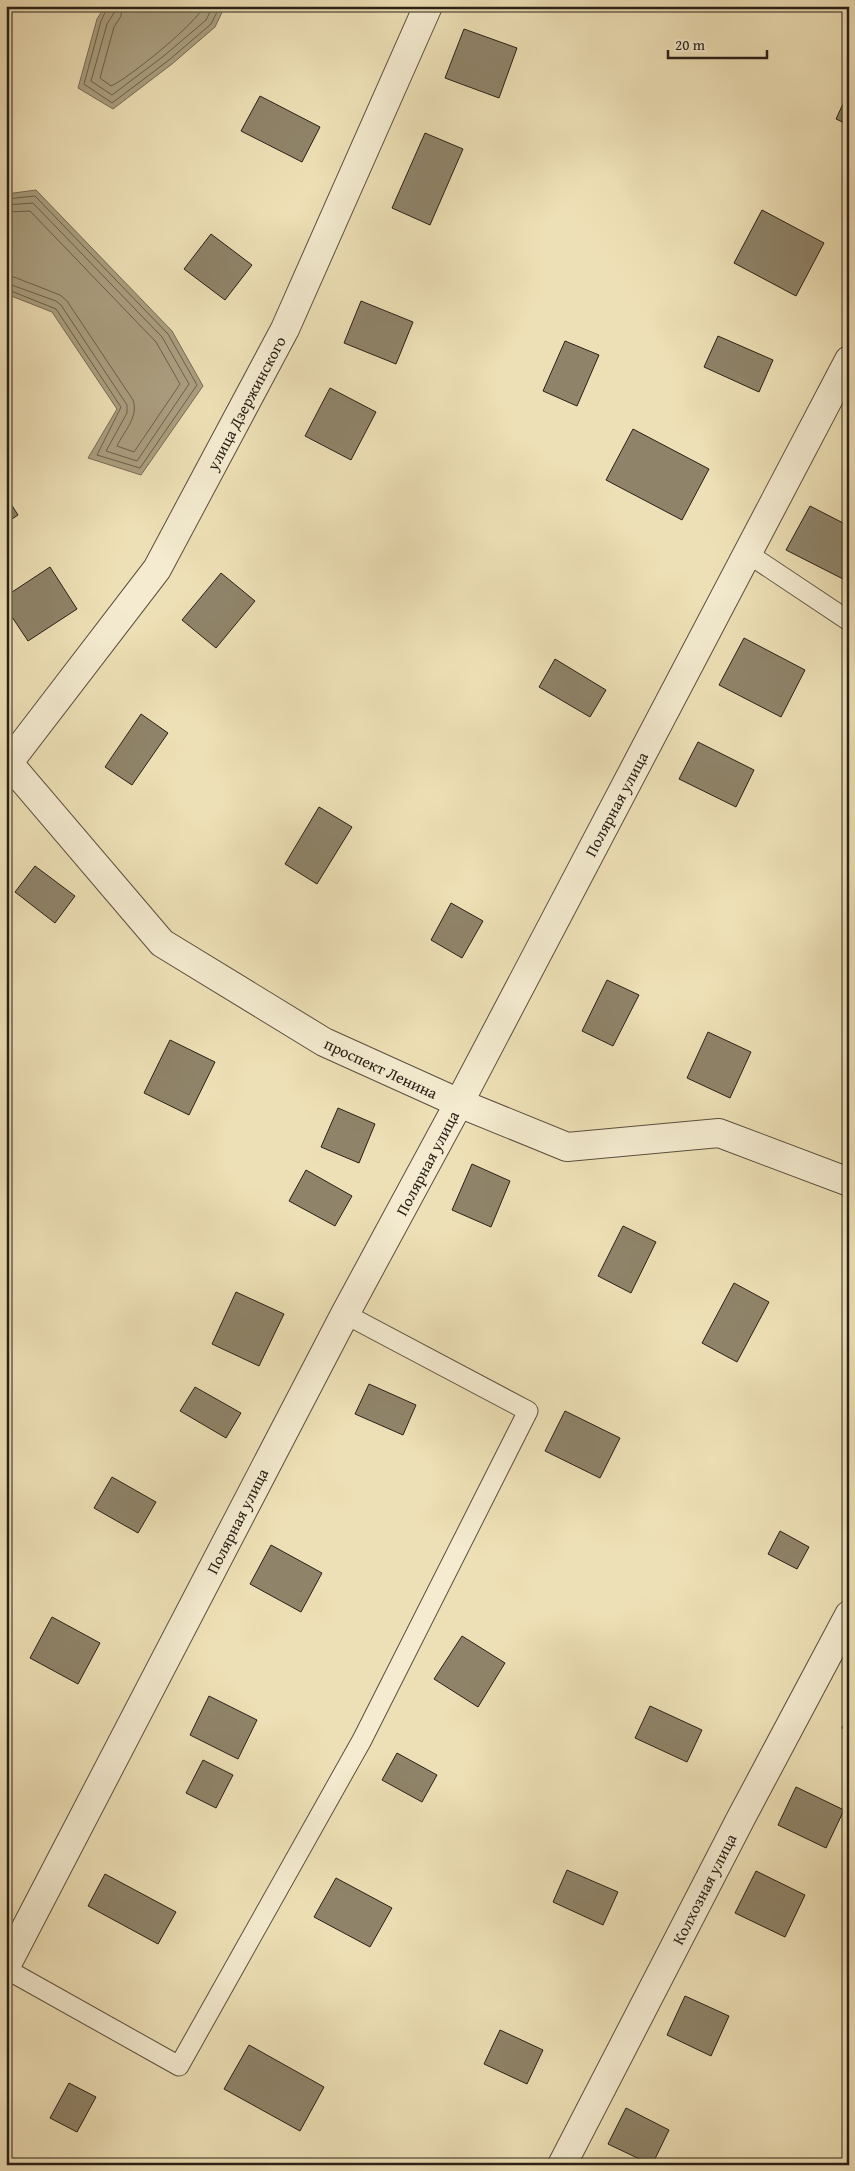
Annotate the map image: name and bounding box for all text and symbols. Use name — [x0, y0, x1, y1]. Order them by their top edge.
scale bar — [668, 28, 766, 60]
text: 20 m — [675, 34, 706, 55]
street label: улица Дзержинского — [200, 332, 292, 475]
street label: Полярная улица — [578, 747, 654, 861]
street label: проспект Ленина — [320, 1031, 442, 1105]
street label: Полярная улица — [389, 1106, 465, 1220]
street label: Полярная улица — [200, 1464, 274, 1578]
street label: Колхозная улица — [666, 1829, 743, 1949]

